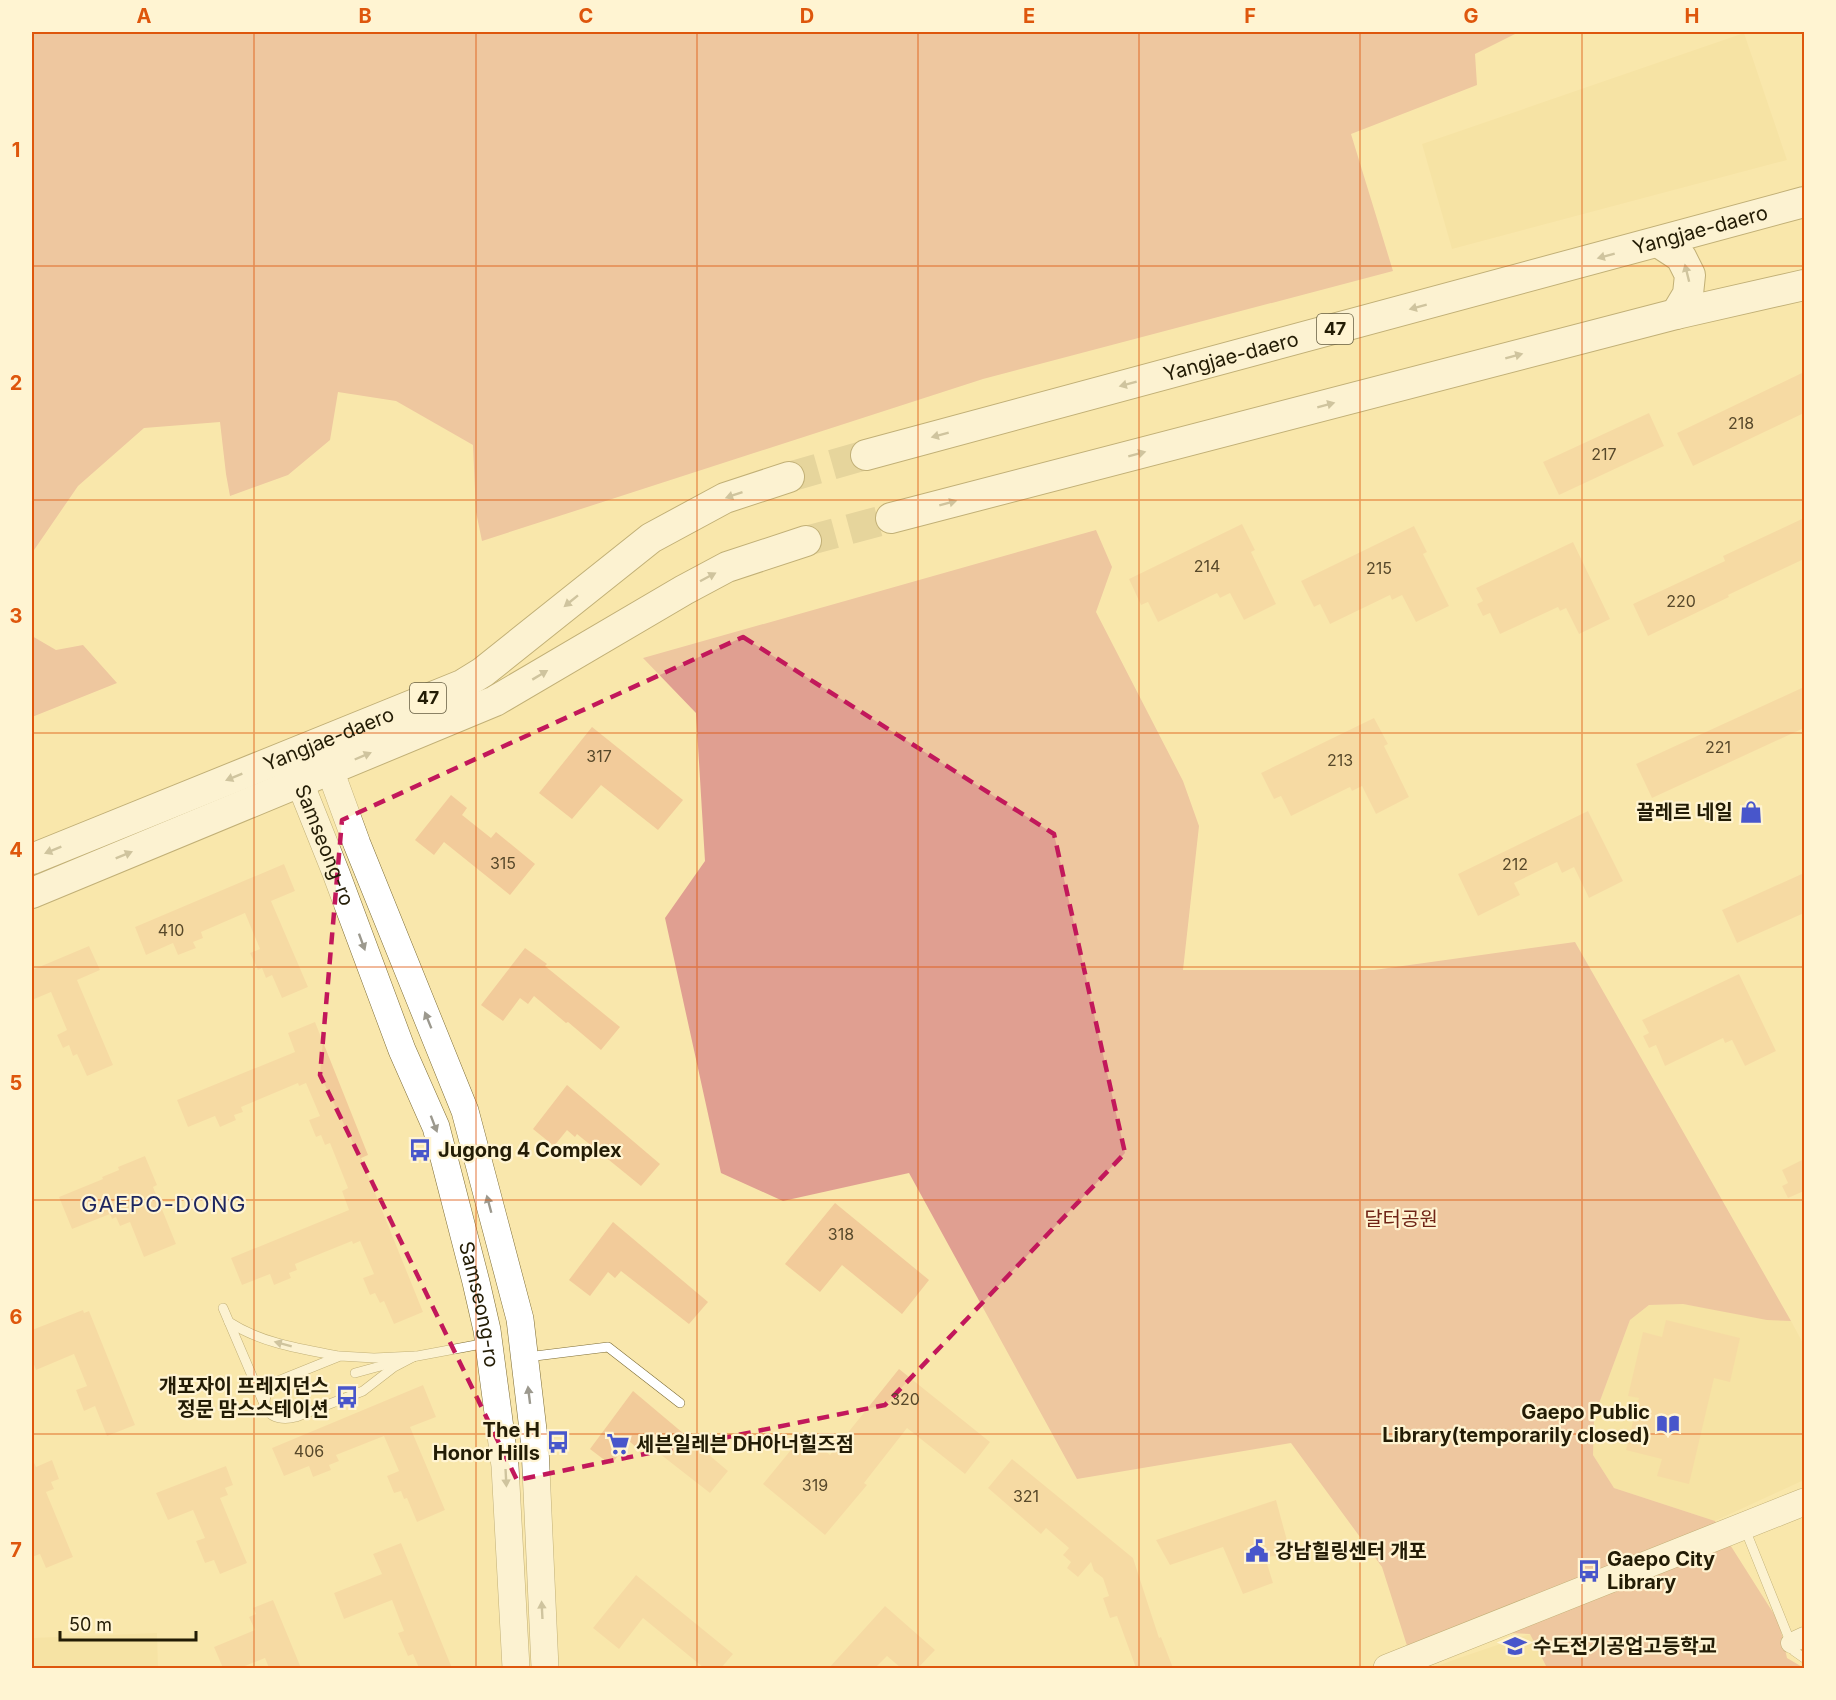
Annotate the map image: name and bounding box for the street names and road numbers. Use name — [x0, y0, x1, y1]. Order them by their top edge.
street label: Yangjae-daero — [1630, 200, 1770, 260]
road number: 47 — [1317, 314, 1353, 344]
street label: Yangjae-daero — [1161, 327, 1301, 386]
road number: 47 — [410, 683, 446, 713]
street label: Yangjae-daero — [260, 702, 397, 776]
street label: Samseong-ro — [290, 781, 359, 909]
street label: Samseong-ro — [454, 1239, 504, 1369]

